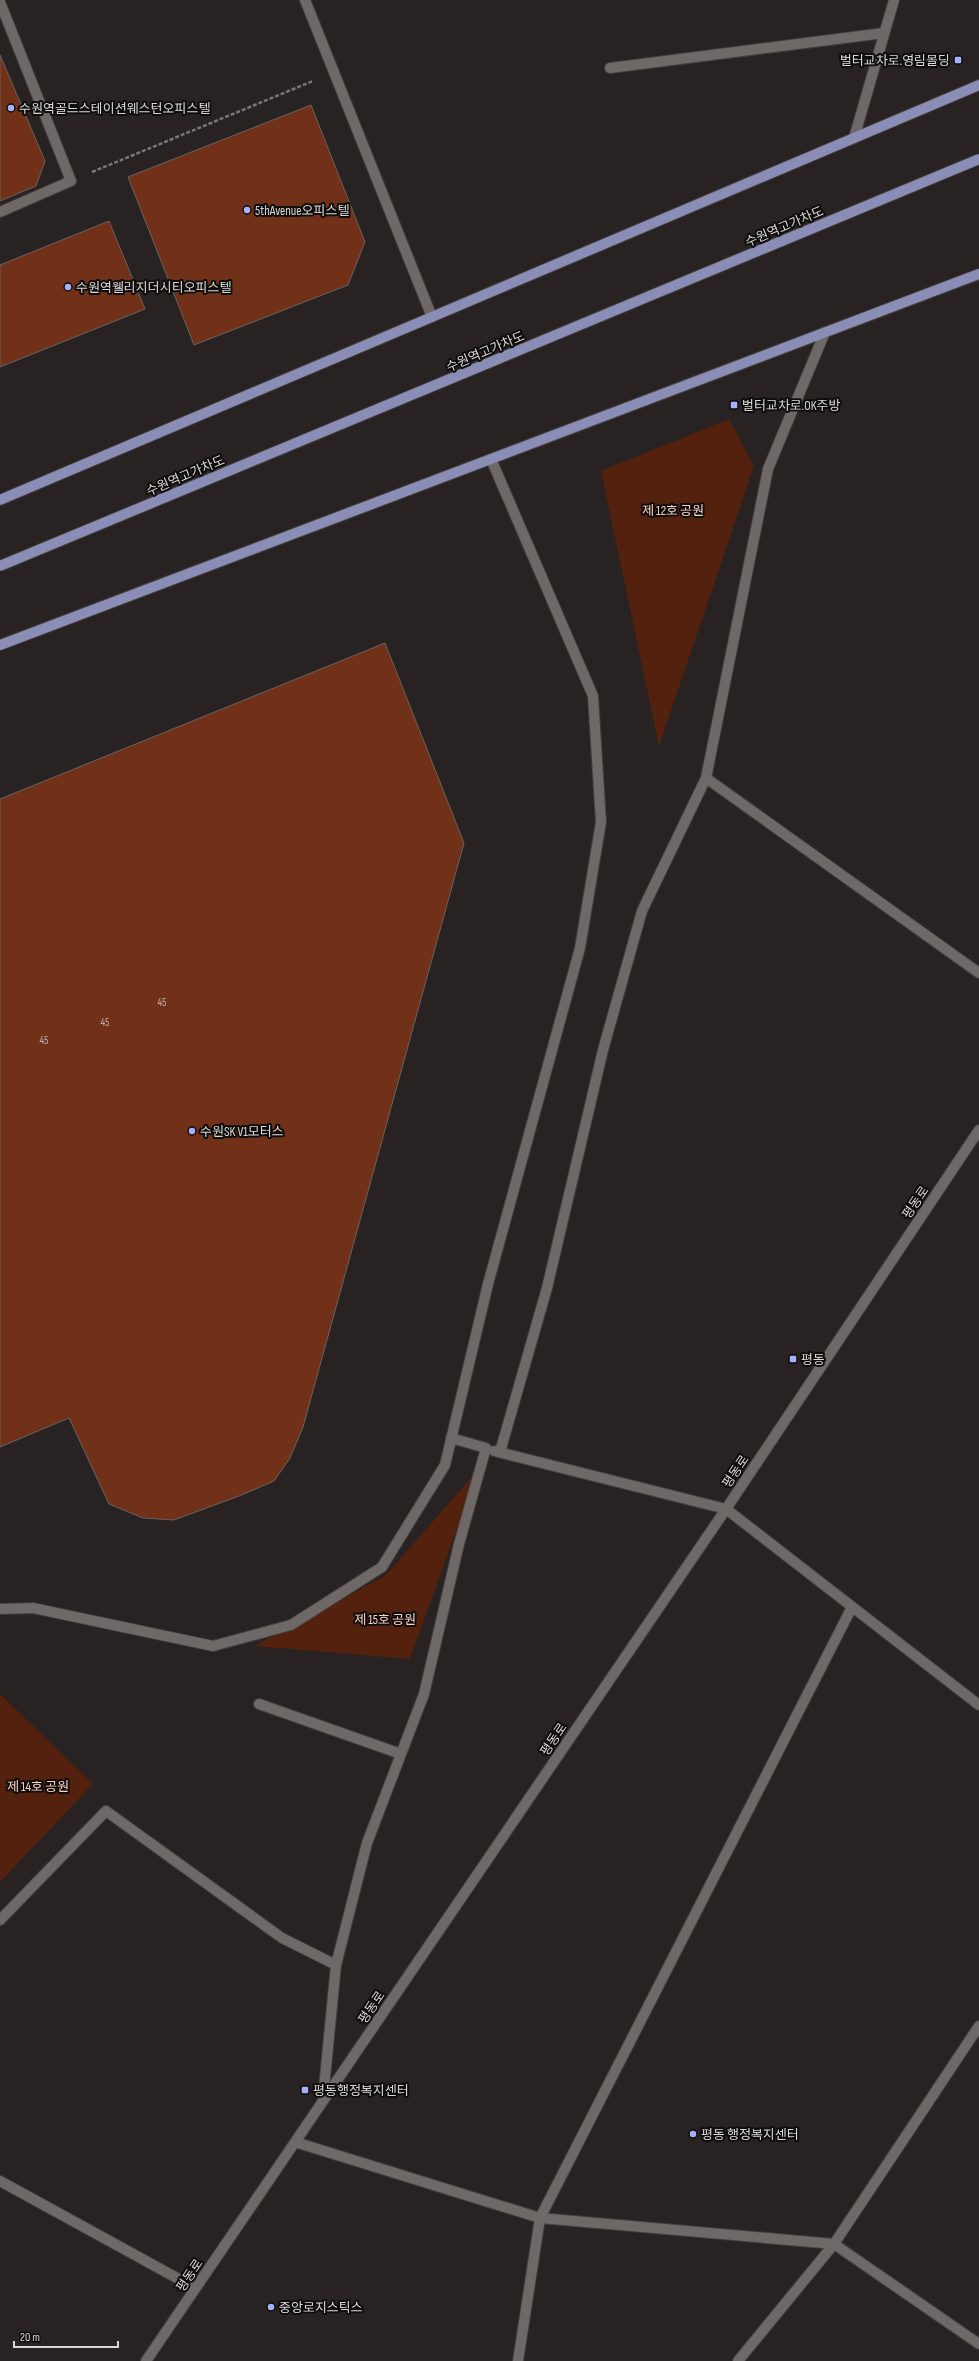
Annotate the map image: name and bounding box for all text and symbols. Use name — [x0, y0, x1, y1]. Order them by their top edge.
place label: 벌터교차로.영림몰딩 — [840, 53, 950, 69]
marker: 벌터교차로.영림몰딩 — [953, 55, 963, 65]
place label: 수원역골드스테이션웨스턴오피스텔 — [19, 101, 210, 117]
marker: 수원역골드스테이션웨스턴오피스텔 — [6, 103, 16, 113]
place label: 5thAvenue오피스텔 — [255, 203, 349, 219]
street label: 수원역고가차도 — [743, 203, 826, 251]
marker: 5thAvenue오피스텔 — [242, 205, 252, 215]
place label: 수원역웰리지더시티오피스텔 — [76, 280, 232, 296]
marker: 수원역웰리지더시티오피스텔 — [63, 282, 73, 292]
street label: 수원역고가차도 — [444, 328, 527, 376]
place label: 벌터교차로.OK주방 — [742, 398, 841, 414]
marker: 벌터교차로.OK주방 — [729, 400, 739, 410]
street label: 수원역고가차도 — [144, 452, 227, 500]
park label: 제 12호 공원 — [642, 503, 704, 519]
house number: 45 — [157, 996, 167, 1009]
house number: 45 — [100, 1016, 110, 1029]
house number: 45 — [39, 1034, 49, 1047]
place label: 수원SK V1모터스 — [200, 1124, 284, 1140]
marker: 수원SK V1모터스 — [187, 1126, 197, 1136]
street label: 평동로 — [899, 1183, 933, 1222]
place label: 평동 — [801, 1352, 825, 1368]
marker: 평동 — [788, 1354, 798, 1364]
street label: 평동로 — [719, 1452, 753, 1491]
park label: 제 15호 공원 — [354, 1612, 416, 1628]
street label: 평동로 — [537, 1720, 571, 1759]
park label: 제 14호 공원 — [7, 1779, 69, 1795]
street label: 평동로 — [355, 1988, 389, 2027]
place label: 평동행정복지센터 — [313, 2083, 409, 2099]
marker: 평동행정복지센터 — [300, 2085, 310, 2095]
place label: 평동 행정복지센터 — [701, 2127, 799, 2143]
marker: 평동 행정복지센터 — [688, 2129, 698, 2139]
street label: 평동로 — [173, 2256, 207, 2295]
place label: 중앙로지스틱스 — [279, 2300, 363, 2316]
marker: 중앙로지스틱스 — [266, 2302, 276, 2312]
scale bar — [14, 2323, 118, 2349]
text: 20 m — [20, 2330, 40, 2345]

